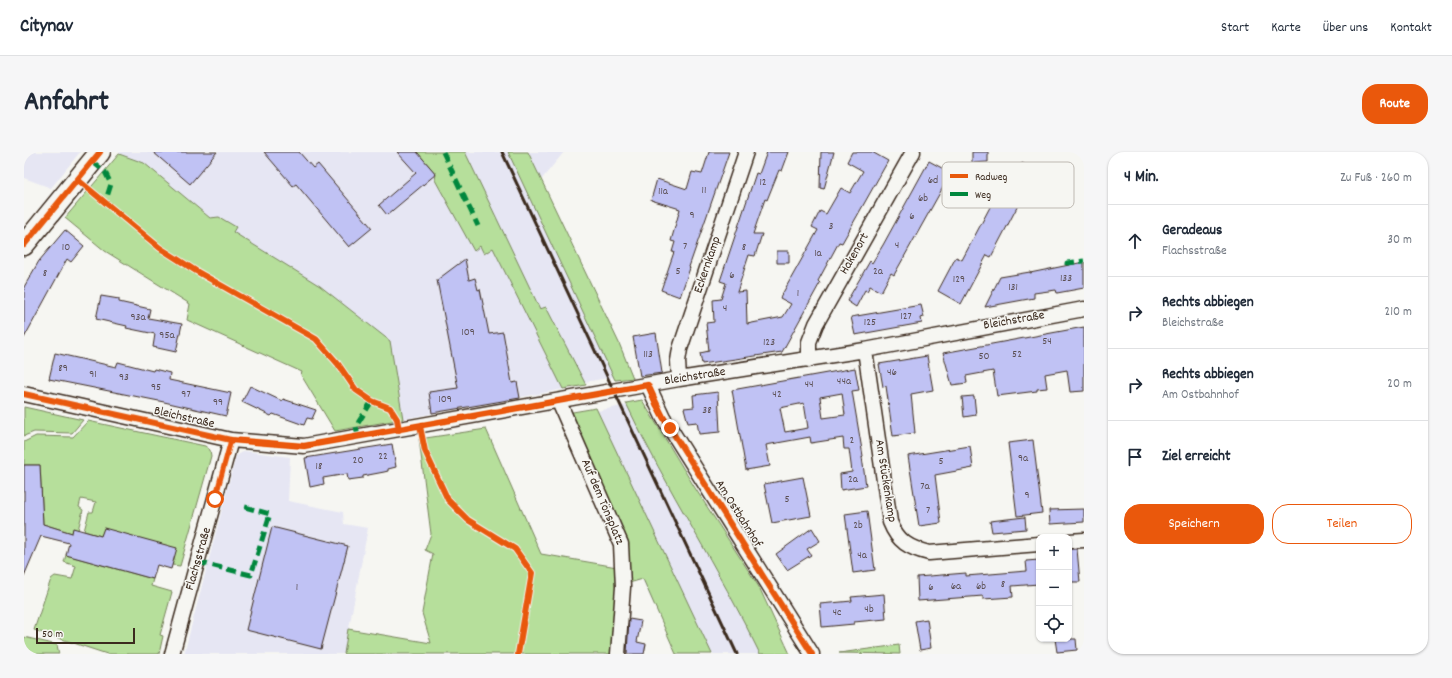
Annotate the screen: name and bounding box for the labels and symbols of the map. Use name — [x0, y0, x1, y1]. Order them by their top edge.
legend — [942, 162, 1074, 208]
text: Radweg — [975, 170, 1008, 186]
house number: 6d — [928, 173, 938, 189]
house number: 12 — [759, 175, 767, 191]
house number: 11 — [702, 183, 706, 199]
house number: 11a — [658, 184, 669, 200]
text: Weg — [975, 188, 991, 204]
house number: 6b — [918, 191, 928, 207]
house number: 9 — [689, 208, 695, 224]
house number: 6 — [909, 209, 915, 225]
house number: 3 — [829, 219, 834, 235]
street label: Hakenort — [835, 229, 875, 278]
street label: Eckernkamp — [689, 234, 727, 296]
house number: 4 — [895, 238, 899, 254]
house number: 7 — [683, 239, 687, 255]
house number: 10 — [62, 240, 70, 256]
house number: 8 — [742, 240, 746, 256]
house number: 1a — [814, 246, 823, 262]
house number: 5 — [675, 264, 681, 280]
house number: 2a — [873, 264, 884, 280]
house number: 8 — [43, 266, 47, 282]
house number: 6 — [729, 268, 735, 284]
house number: 133 — [1060, 271, 1072, 287]
house number: 129 — [953, 272, 965, 288]
house number: 131 — [1008, 280, 1018, 296]
house number: 1 — [797, 286, 799, 302]
house number: 4 — [723, 301, 727, 317]
street label: Bleichstraße — [982, 306, 1046, 336]
house number: 127 — [900, 309, 912, 325]
house number: 93a — [130, 310, 146, 326]
house number: 125 — [864, 315, 876, 331]
house number: 109 — [461, 325, 475, 341]
house number: 95a — [159, 328, 175, 344]
house number: 54 — [1042, 334, 1052, 350]
house number: 123 — [763, 335, 775, 351]
house number: 113 — [643, 347, 653, 363]
house number: 52 — [1012, 347, 1022, 363]
house number: 50 — [978, 349, 990, 365]
house number: 89 — [58, 361, 68, 377]
street label: Bleichstraße — [663, 363, 727, 391]
house number: 46 — [887, 365, 897, 381]
house number: 91 — [89, 367, 97, 383]
house number: 93 — [119, 370, 129, 386]
house number: 44a — [837, 374, 852, 390]
house number: 44 — [804, 377, 814, 393]
house number: 95 — [151, 380, 161, 396]
house number: 97 — [181, 387, 191, 403]
house number: 42 — [772, 387, 782, 403]
house number: 109 — [438, 392, 452, 408]
house number: 99 — [213, 395, 223, 411]
street label: Bleichstraße — [152, 402, 216, 434]
house number: 38 — [702, 403, 712, 419]
route end — [661, 419, 679, 437]
house number: 2 — [850, 433, 855, 449]
street label: Am Stückenkamp — [869, 438, 901, 524]
house number: 22 — [378, 449, 388, 465]
house number: 9a — [1018, 451, 1029, 467]
house number: 20 — [353, 453, 363, 469]
house number: 5 — [938, 454, 944, 470]
street label: Auf dem Tönsplatz — [575, 456, 629, 548]
house number: 18 — [316, 459, 322, 475]
house number: 2a — [848, 472, 859, 488]
street label: Am Ostbahnhof — [710, 476, 767, 552]
house number: 7a — [920, 479, 931, 495]
house number: 9 — [1024, 488, 1030, 504]
route start — [206, 490, 224, 508]
house number: 5 — [784, 492, 790, 508]
house number: 7 — [926, 503, 930, 519]
house number: 2b — [853, 518, 863, 534]
street label: Flachsstraße — [181, 525, 217, 593]
house number: 4a — [857, 548, 868, 564]
house number: 8 — [1001, 577, 1005, 593]
house number: 6a — [951, 579, 962, 595]
house number: 6b — [976, 579, 986, 595]
house number: 1 — [296, 580, 298, 596]
house number: 6 — [928, 580, 934, 596]
house number: 4b — [864, 602, 874, 618]
house number: 4c — [833, 605, 842, 621]
scale bar — [36, 626, 135, 645]

